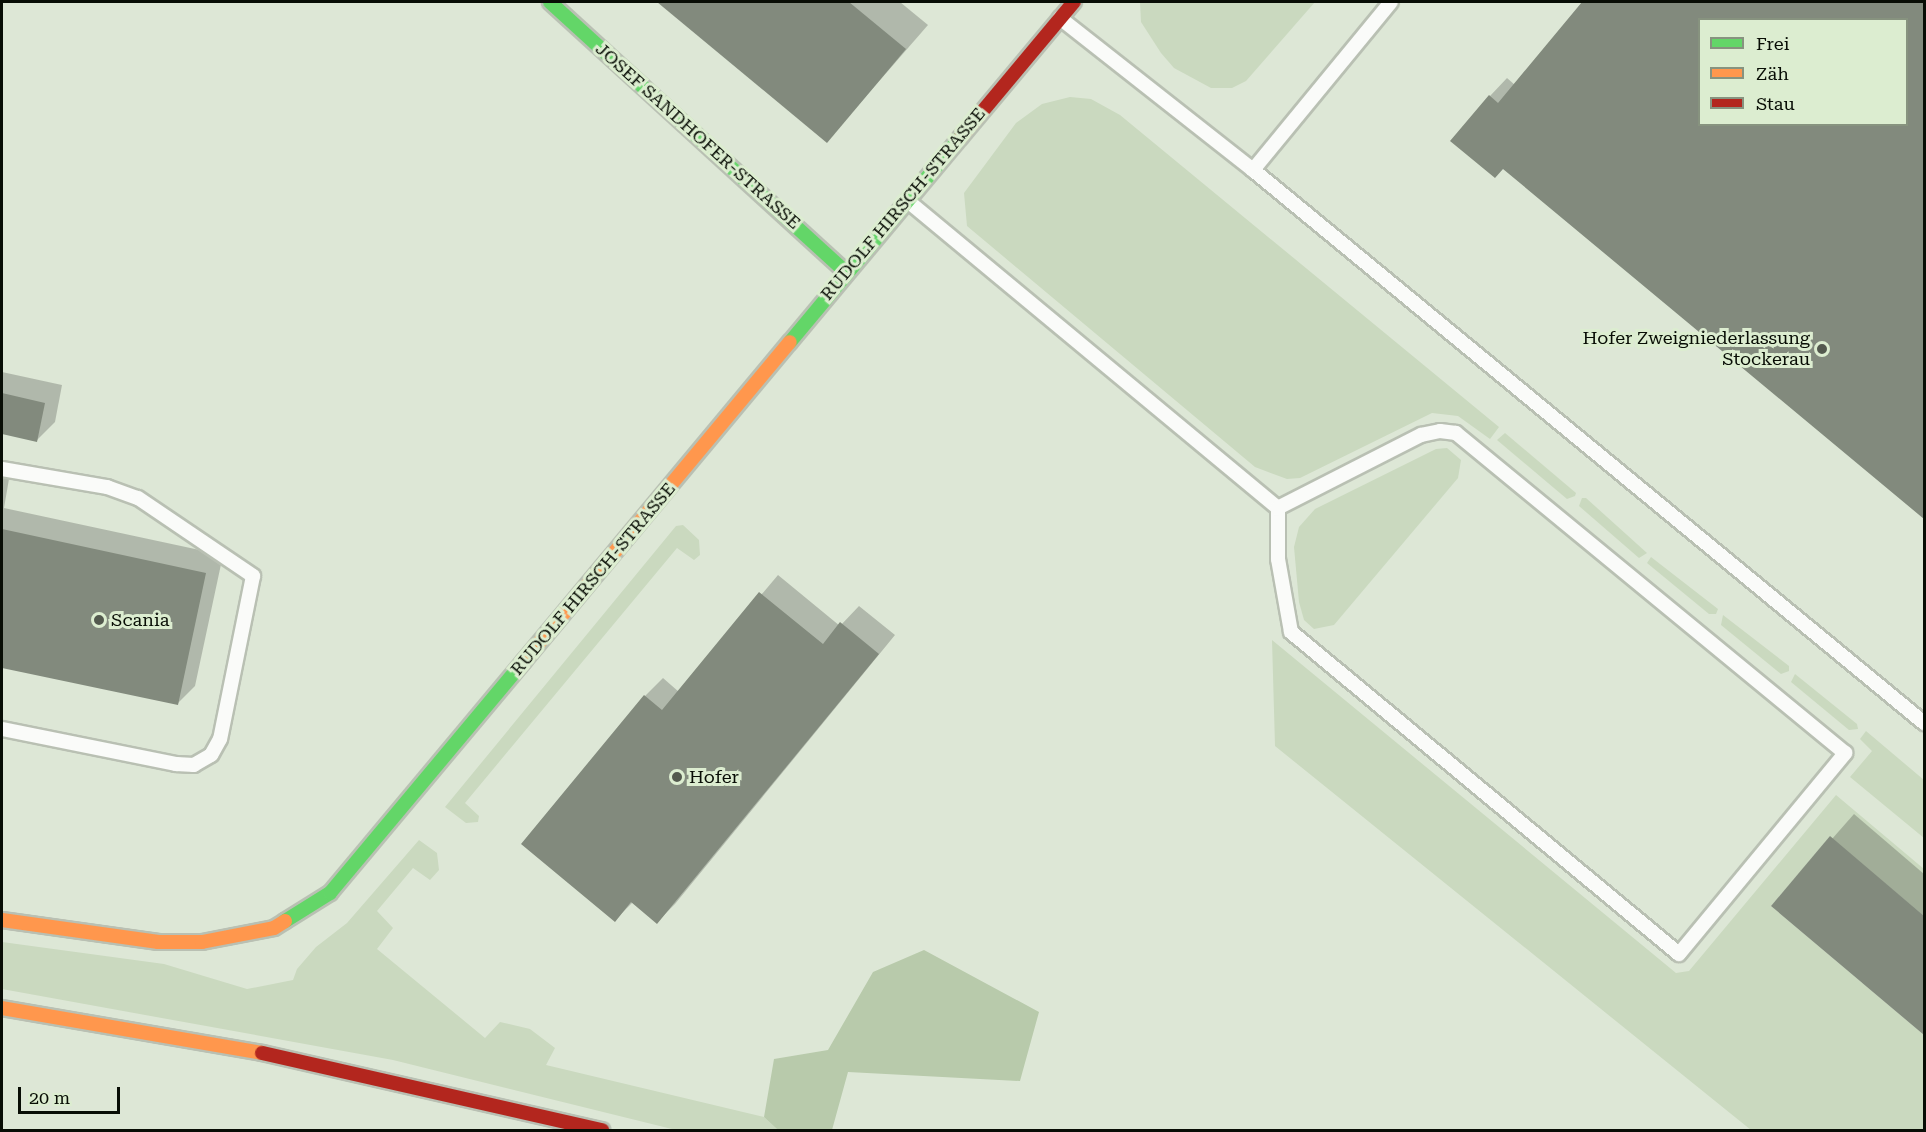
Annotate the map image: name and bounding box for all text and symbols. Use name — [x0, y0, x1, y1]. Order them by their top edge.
legend — [1698, 18, 1908, 126]
text: Frei — [1756, 33, 1789, 54]
street label: JOSEF SANDHOFER-STRASSE — [591, 38, 805, 234]
text: Zäh — [1756, 63, 1789, 84]
text: Stau — [1756, 93, 1795, 114]
street label: RUDOLF HIRSCH-STRASSE — [816, 103, 990, 305]
place label: Hofer Zweigniederlassung Stockerau — [1583, 328, 1810, 370]
marker: Hofer Zweigniederlassung Stockerau — [1815, 342, 1829, 356]
street label: RUDOLF HIRSCH-STRASSE — [506, 478, 680, 680]
place label: Scania — [111, 609, 169, 631]
marker: Scania — [92, 613, 106, 627]
place label: Hofer — [689, 766, 739, 788]
marker: Hofer — [670, 770, 684, 784]
scale bar — [21, 1075, 123, 1113]
text: 20 m — [29, 1087, 70, 1108]

